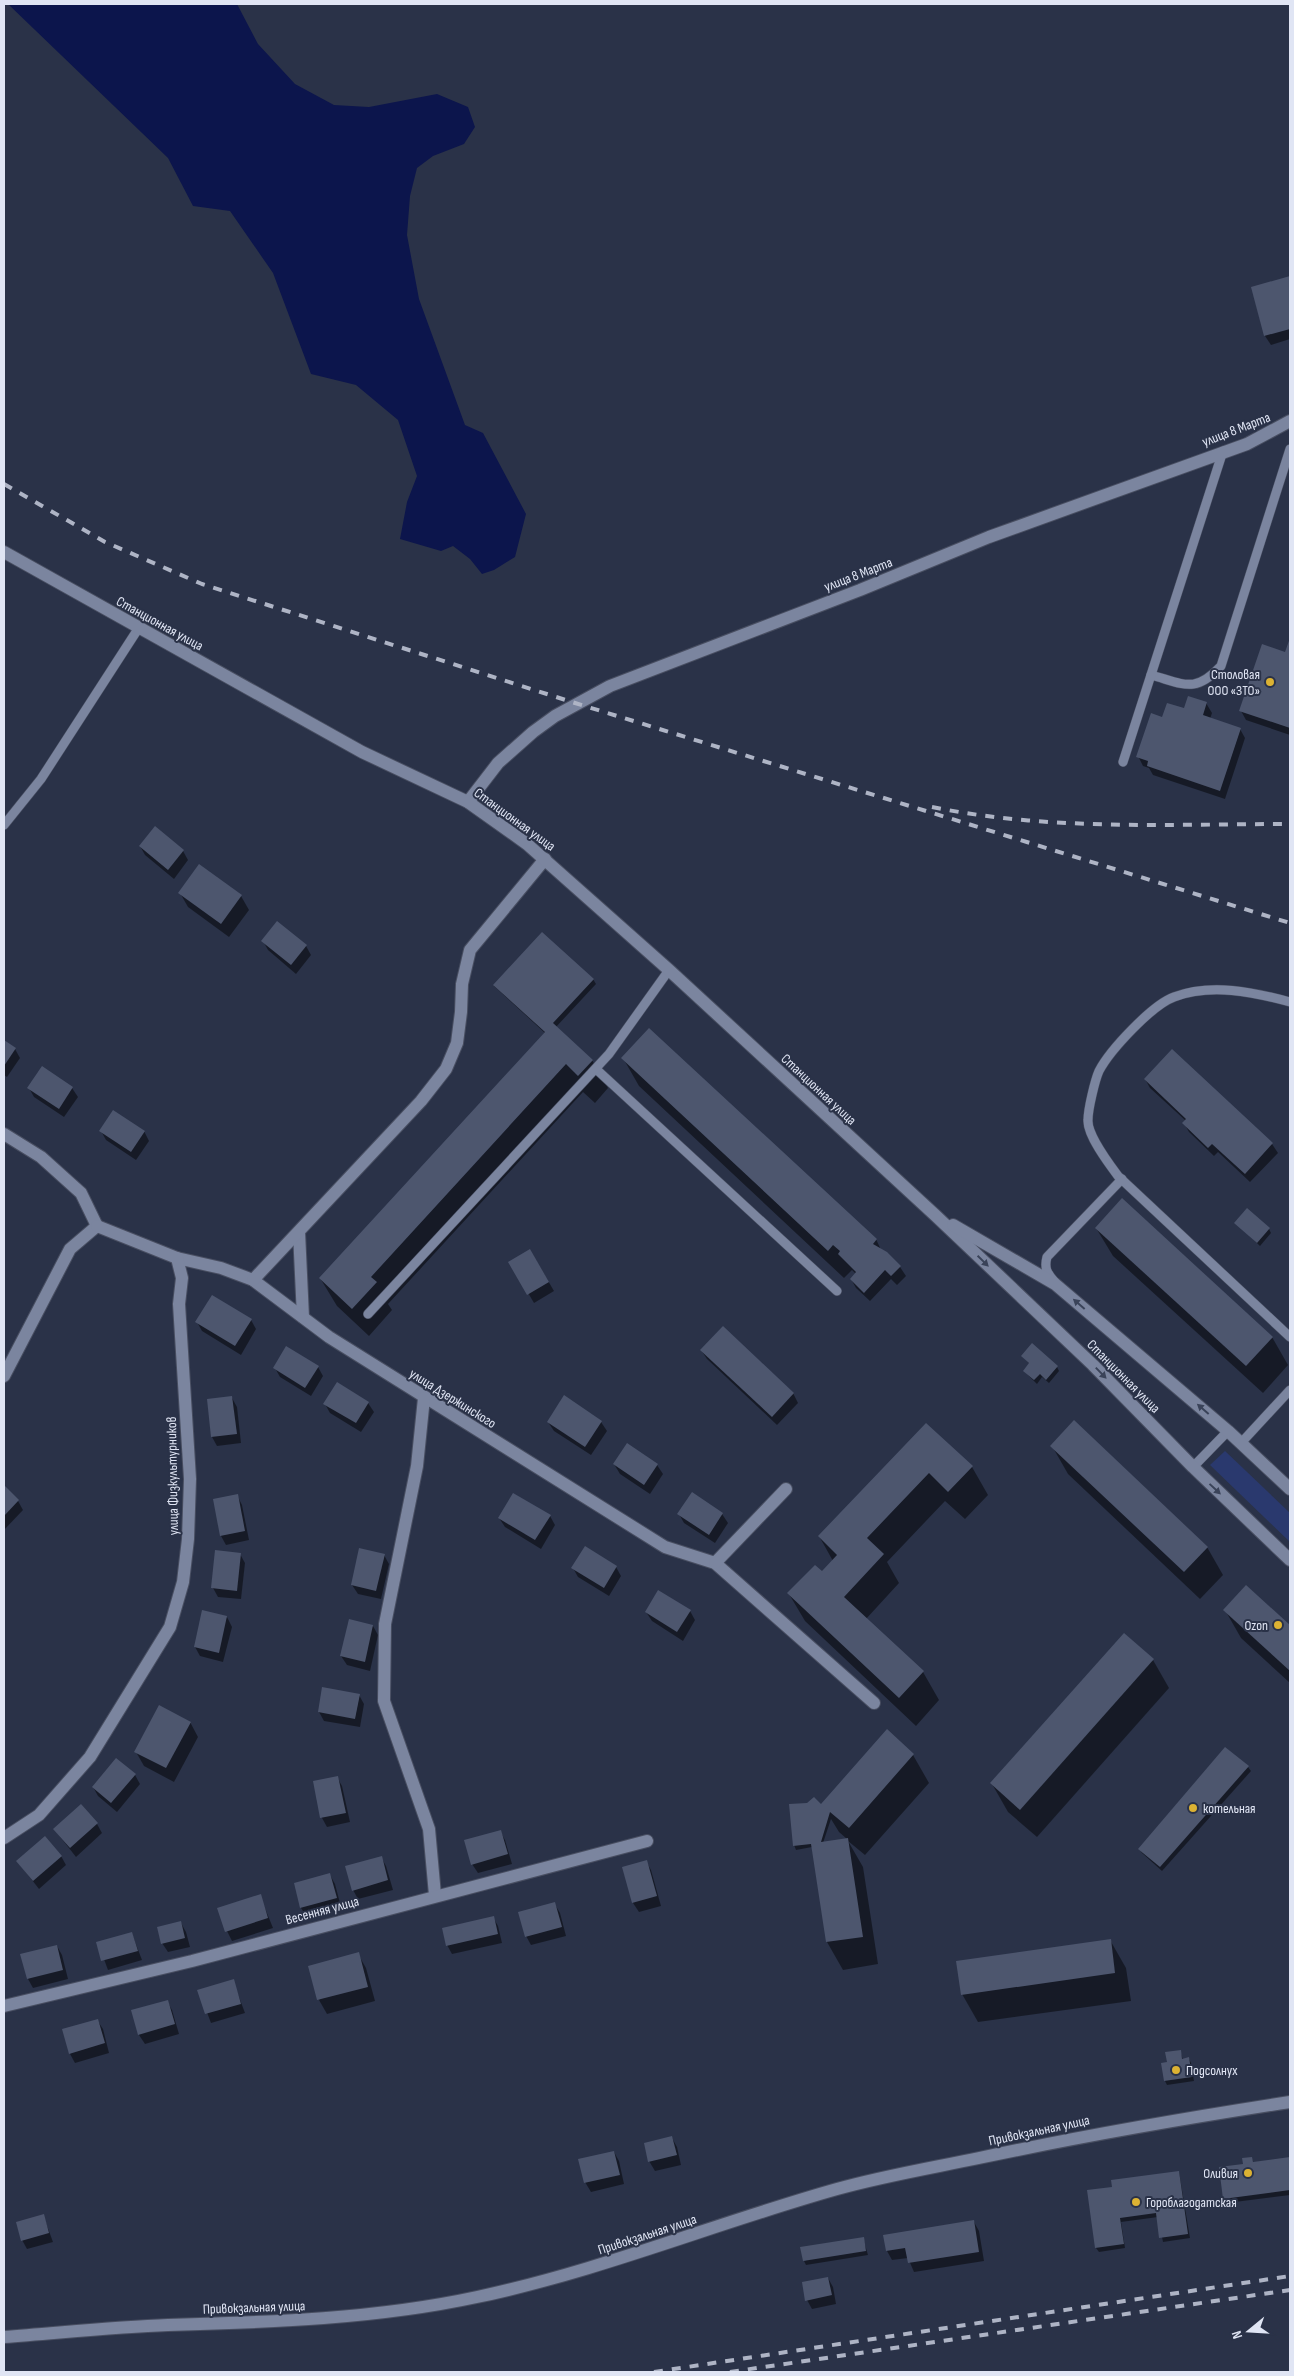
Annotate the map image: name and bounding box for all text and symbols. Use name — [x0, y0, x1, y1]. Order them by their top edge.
street label: улица 8 Марта — [1200, 409, 1273, 450]
street label: улица 8 Марта — [822, 554, 895, 595]
street label: Станционная улица — [113, 593, 206, 654]
place label: Столовая ООО «ЗТО» — [1208, 666, 1260, 699]
marker: Столовая ООО «ЗТО» — [1264, 676, 1276, 688]
street label: Станционная улица — [471, 784, 559, 855]
street label: Станционная улица — [778, 1050, 860, 1129]
one-way arrow — [977, 1255, 989, 1267]
one-way arrow — [1073, 1298, 1086, 1309]
street label: Станционная улица — [1083, 1336, 1164, 1417]
street label: улица Дзержинского — [406, 1365, 500, 1432]
one-way arrow — [1095, 1367, 1107, 1379]
one-way arrow — [1196, 1404, 1209, 1415]
street label: улица Физкультурников — [163, 1416, 182, 1536]
one-way arrow — [1209, 1483, 1221, 1495]
place label: Ozon — [1244, 1617, 1268, 1634]
marker: Ozon — [1272, 1619, 1284, 1631]
place label: котельная — [1203, 1800, 1256, 1817]
marker: котельная — [1187, 1802, 1199, 1814]
street label: Весенняя улица — [284, 1893, 361, 1928]
place label: Подсолнух — [1186, 2062, 1238, 2079]
marker: Подсолнух — [1170, 2064, 1182, 2076]
street label: Привокзальная улица — [987, 2112, 1091, 2149]
place label: Оливия — [1203, 2165, 1238, 2182]
marker: Оливия — [1242, 2167, 1254, 2179]
place label: Гороблагодатская — [1146, 2194, 1237, 2211]
marker: Гороблагодатская — [1130, 2196, 1142, 2208]
street label: Привокзальная улица — [596, 2211, 699, 2258]
street label: Привокзальная улица — [202, 2297, 306, 2318]
north arrow — [1224, 2306, 1274, 2356]
text: N — [1228, 2329, 1246, 2341]

